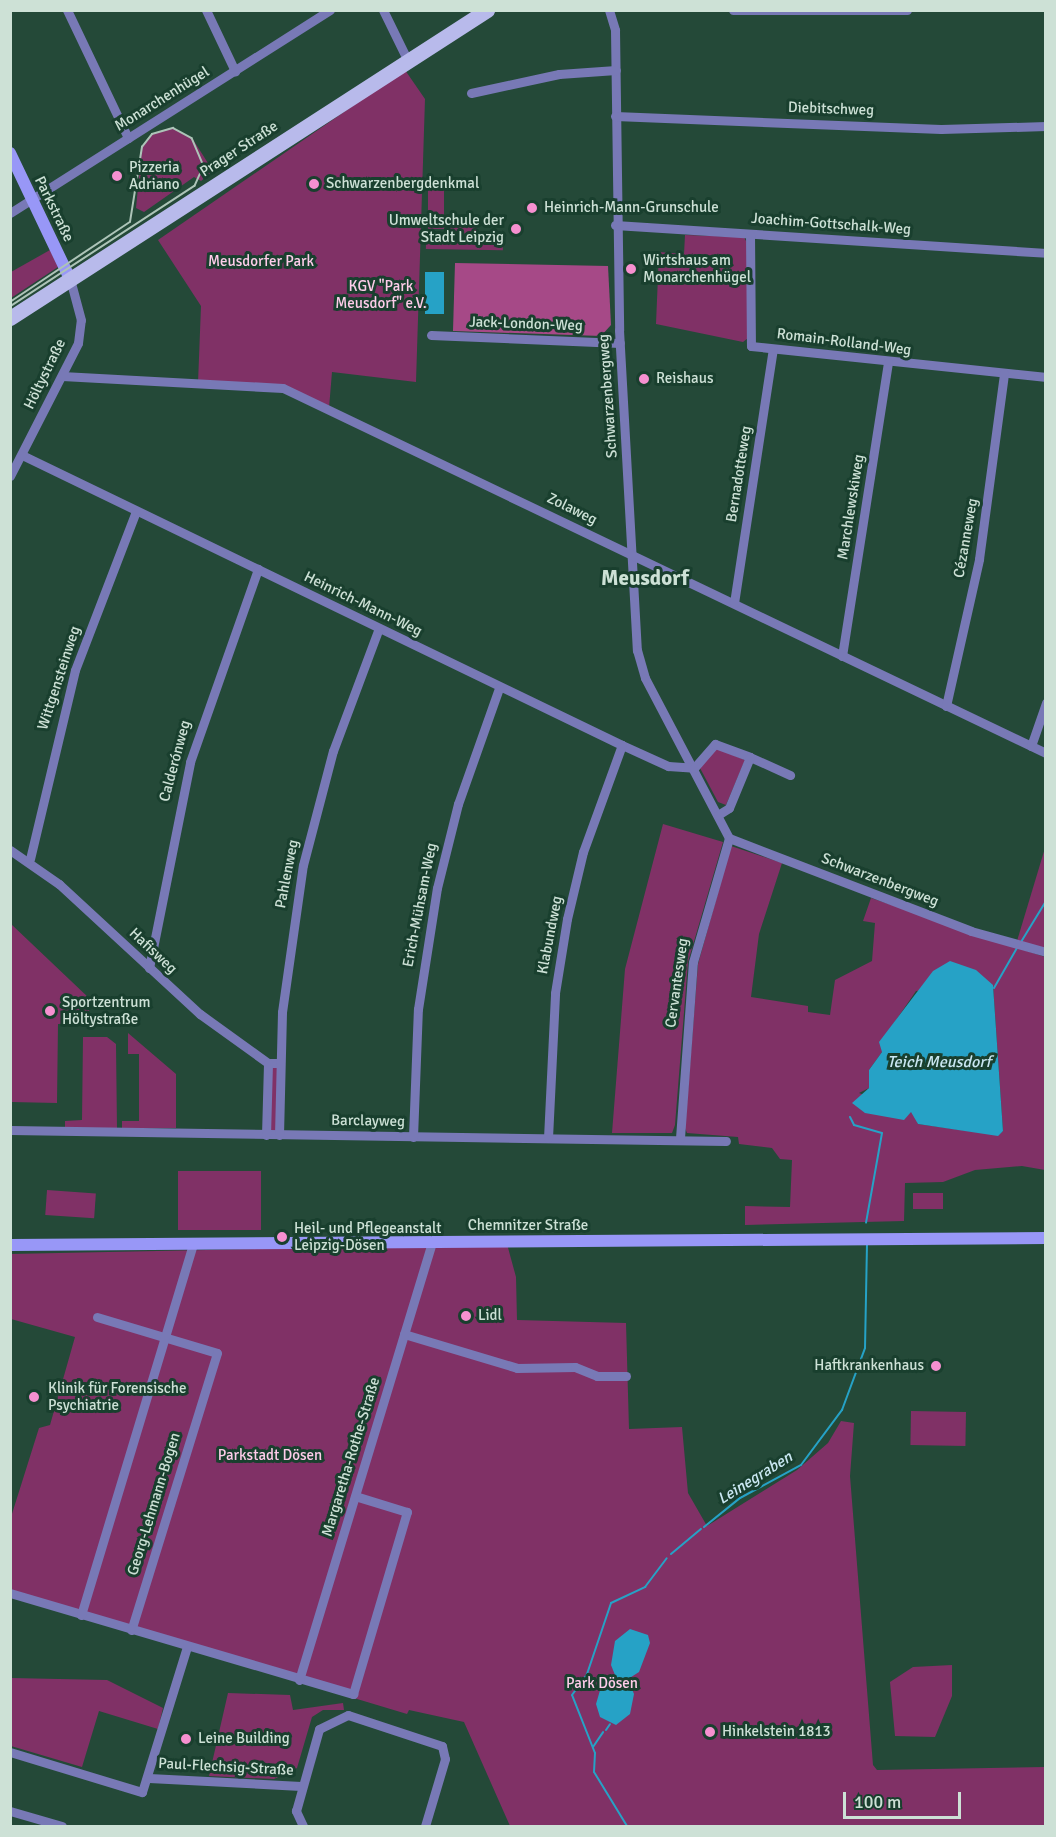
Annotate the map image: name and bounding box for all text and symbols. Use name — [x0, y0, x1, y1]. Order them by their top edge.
street label: Monarchenhügel — [111, 63, 213, 135]
street label: Diebitschweg — [788, 99, 874, 119]
street label: Prager Straße — [197, 117, 281, 181]
place label: Pizzeria Adriano — [129, 158, 180, 193]
marker: Pizzeria Adriano — [110, 169, 124, 183]
street label: Parkstraße — [30, 173, 78, 245]
place label: Schwarzenbergdenkmal — [326, 175, 479, 193]
marker: Schwarzenbergdenkmal — [307, 177, 321, 191]
place label: Heinrich-Mann-Grunschule — [544, 199, 719, 217]
marker: Heinrich-Mann-Grunschule — [525, 201, 539, 215]
street label: Joachim-Gottschalk-Weg — [750, 209, 912, 239]
place label: Umweltschule der Stadt Leipzig — [389, 211, 504, 246]
marker: Umweltschule der Stadt Leipzig — [509, 222, 523, 236]
place label: Wirtshaus am Monarchenhügel — [643, 251, 751, 286]
park label: Meusdorfer Park — [208, 253, 314, 271]
marker: Wirtshaus am Monarchenhügel — [624, 262, 638, 276]
park label: KGV "Park Meusdorf" e.V. — [335, 277, 427, 312]
street label: Jack-London-Weg — [469, 313, 583, 335]
street label: Romain-Rolland-Weg — [776, 325, 912, 359]
street label: Schwarzenbergweg — [595, 333, 621, 459]
street label: Höltystraße — [20, 336, 70, 412]
place label: Reishaus — [656, 370, 713, 388]
marker: Reishaus — [637, 372, 651, 386]
street label: Bernadotteweg — [723, 425, 755, 523]
street label: Marchlewskiweg — [834, 453, 868, 561]
street label: Zolaweg — [544, 489, 600, 529]
street label: Cézanneweg — [950, 497, 982, 579]
district label: Meusdorf — [601, 565, 689, 591]
street label: Heinrich-Mann-Weg — [301, 568, 425, 640]
street label: Wittgensteinweg — [34, 624, 84, 732]
street label: Calderónweg — [156, 718, 194, 804]
street label: Pahlenweg — [272, 838, 302, 910]
street label: Erich-Mühsam-Weg — [399, 841, 441, 969]
street label: Schwarzenbergweg — [819, 849, 941, 911]
street label: Klabundweg — [534, 894, 566, 976]
street label: Hafisweg — [125, 924, 181, 978]
street label: Cervantesweg — [662, 937, 692, 1029]
place label: Sportzentrum Höltystraße — [62, 993, 150, 1028]
marker: Sportzentrum Höltystraße — [43, 1004, 57, 1018]
water label: Teich Meusdorf — [887, 1052, 991, 1072]
street label: Barclayweg — [331, 1111, 405, 1131]
street label: Chemnitzer Straße — [468, 1217, 588, 1235]
place label: Heil- und Pflegeanstalt Leipzig-Dösen — [294, 1219, 441, 1254]
marker: Heil- und Pflegeanstalt Leipzig-Dösen — [275, 1230, 289, 1244]
place label: Lidl — [478, 1307, 502, 1325]
marker: Lidl — [459, 1309, 473, 1323]
place label: Haftkrankenhaus — [814, 1357, 924, 1375]
marker: Haftkrankenhaus — [929, 1359, 943, 1373]
street label: Margaretha-Rothe-Straße — [318, 1375, 384, 1539]
place label: Klinik für Forensische Psychiatrie — [48, 1379, 187, 1414]
marker: Klinik für Forensische Psychiatrie — [25, 1388, 43, 1406]
street label: Georg-Lehmann-Bogen — [124, 1430, 184, 1578]
park label: Parkstadt Dösen — [218, 1447, 322, 1465]
water label: Leinegraben — [714, 1447, 796, 1509]
park label: Park Dösen — [566, 1675, 638, 1693]
place label: Hinkelstein 1813 — [722, 1723, 831, 1741]
marker: Hinkelstein 1813 — [703, 1725, 717, 1739]
place label: Leine Building — [198, 1730, 290, 1748]
marker: Leine Building — [179, 1732, 193, 1746]
street label: Paul-Flechsig-Straße — [158, 1754, 294, 1780]
scale bar — [846, 1780, 964, 1818]
text: 100 m — [854, 1791, 901, 1813]

